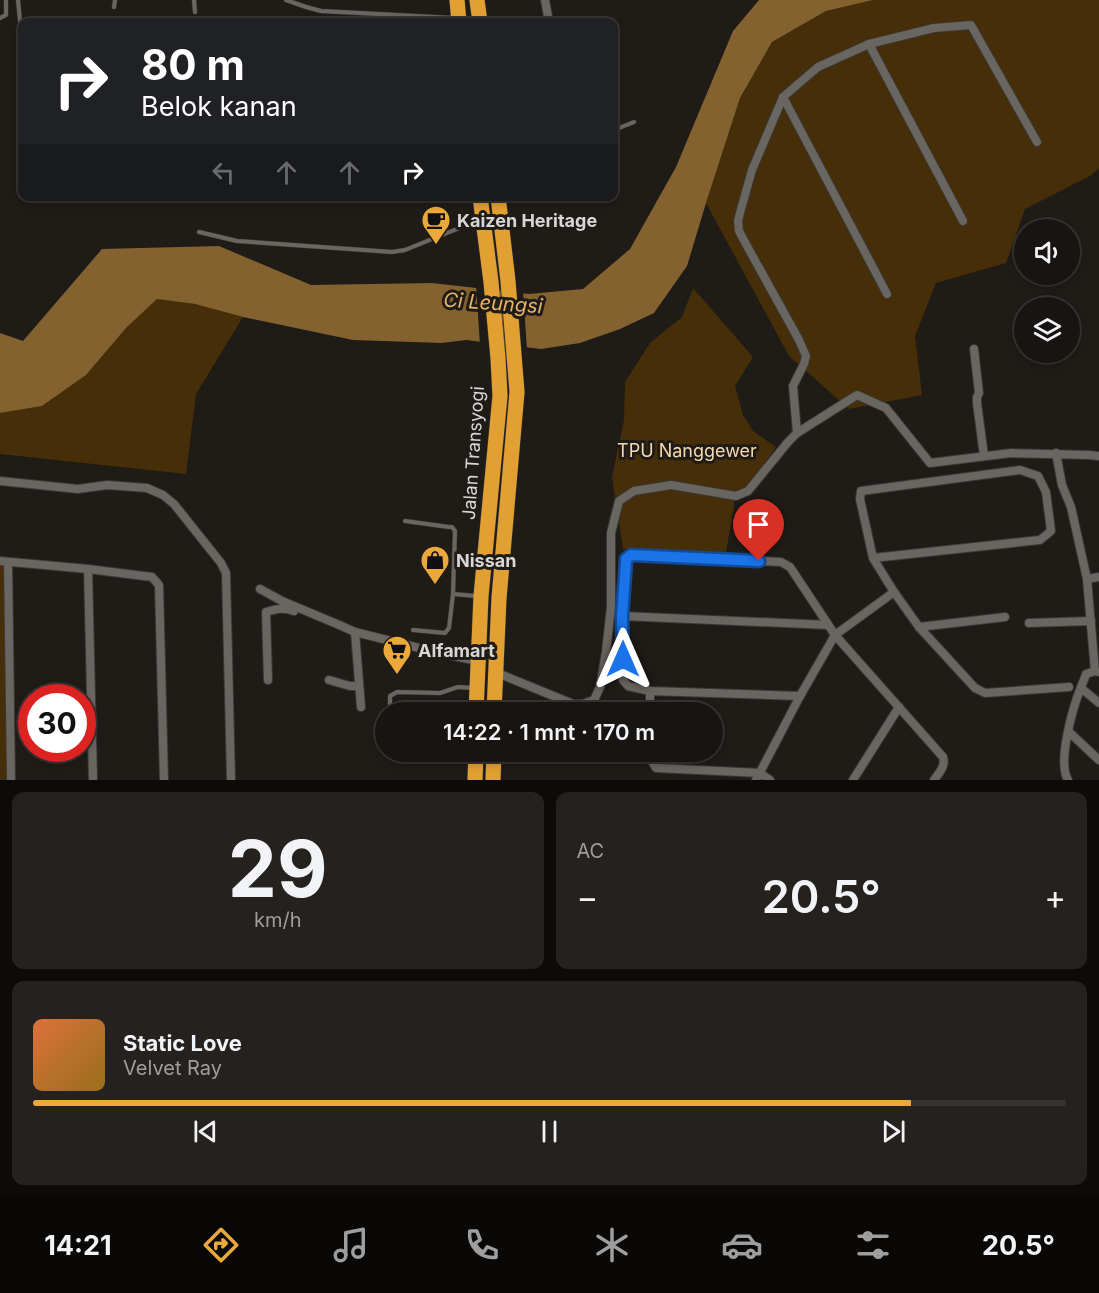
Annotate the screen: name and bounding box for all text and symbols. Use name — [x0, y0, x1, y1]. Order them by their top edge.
text: 80 m — [141, 39, 245, 90]
icon: right — [42, 42, 120, 120]
text: Belok kanan — [141, 90, 297, 123]
icon: left — [207, 156, 240, 189]
icon: ahead — [270, 156, 303, 189]
icon: ahead — [333, 156, 366, 189]
icon: right — [396, 156, 429, 189]
cafe icon: Kaizen Heritage — [420, 204, 452, 246]
place label: Kaizen Heritage — [457, 210, 597, 231]
map controls — [1014, 219, 1080, 363]
button: sound — [1014, 219, 1080, 285]
water label: Ci Leungsi — [443, 288, 544, 319]
button: layers — [1014, 297, 1080, 363]
street label: Jalan Transyogi — [458, 385, 488, 521]
park label: TPU Nanggewer — [617, 440, 757, 461]
pin — [733, 499, 784, 561]
icon: arrive — [742, 508, 775, 541]
shop icon: Nissan — [419, 544, 451, 586]
place label: Nissan — [456, 550, 516, 571]
position arrow — [591, 627, 655, 691]
supermarket icon: Alfamart — [381, 634, 413, 676]
place label: Alfamart — [418, 640, 495, 661]
speed limit sign: 30 — [18, 684, 96, 762]
text: 14:22 · 1 mnt · 170 m — [443, 719, 655, 745]
text: 29 — [228, 821, 328, 916]
text: AC — [577, 839, 604, 863]
text: 20.5° — [762, 869, 881, 924]
text: − — [577, 877, 598, 917]
text: + — [1044, 877, 1066, 917]
text: km/h — [254, 908, 302, 932]
text: Static Love — [123, 1030, 242, 1056]
text: Velvet Ray — [123, 1056, 222, 1080]
icon: previous — [189, 1115, 222, 1148]
icon: pause — [533, 1115, 566, 1148]
icon: next — [877, 1115, 910, 1148]
icon: directions — [200, 1224, 242, 1266]
icon: music — [330, 1224, 372, 1266]
icon: phone — [461, 1224, 503, 1266]
icon: climate — [591, 1224, 633, 1266]
icon: car — [721, 1224, 763, 1266]
icon: filters — [852, 1224, 894, 1266]
text: 14:21 — [44, 1229, 112, 1262]
text: 20.5° — [982, 1229, 1055, 1262]

